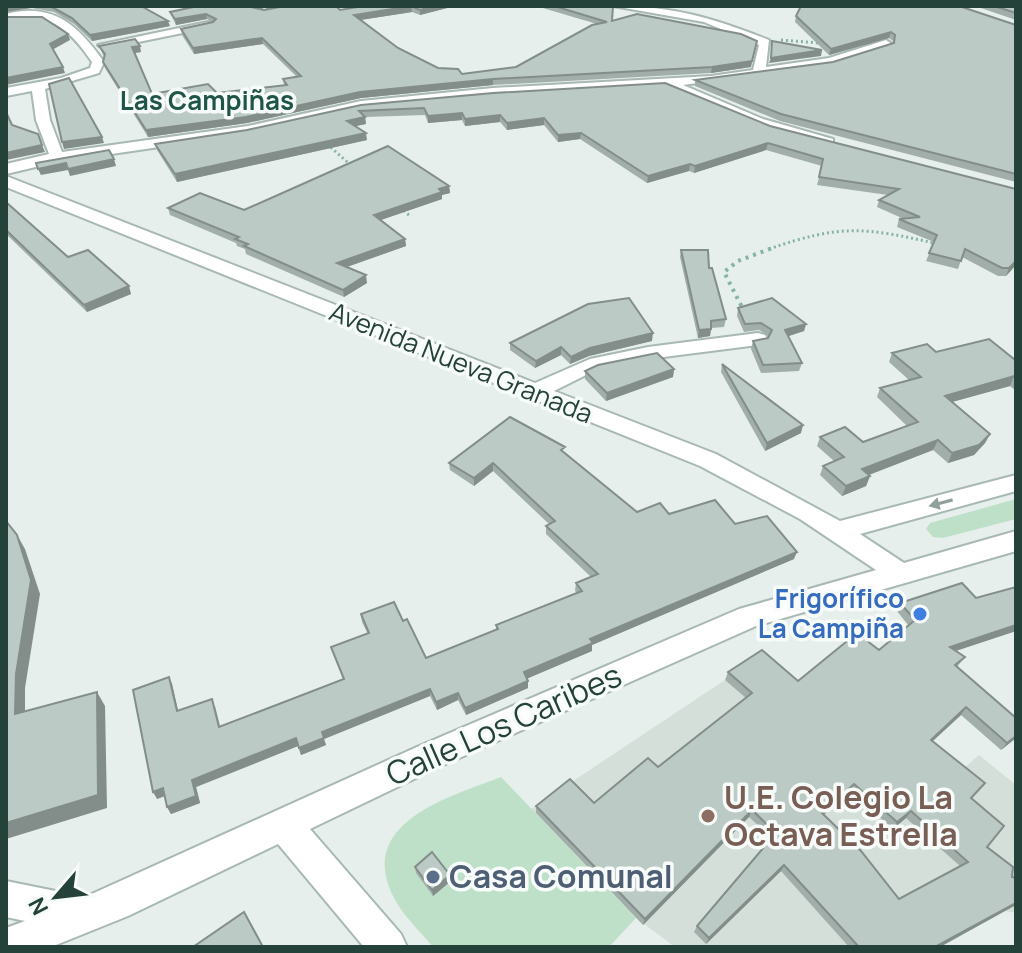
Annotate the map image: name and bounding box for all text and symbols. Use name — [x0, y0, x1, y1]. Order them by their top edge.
district label: Las Campiñas — [120, 82, 294, 118]
street label: Avenida Nueva Granada — [324, 293, 598, 431]
one-way arrow — [928, 498, 953, 510]
place label: Frigorífico La Campiña — [758, 580, 904, 646]
marker: Frigorífico La Campiña — [911, 605, 929, 623]
street label: Calle Los Caribes — [379, 653, 628, 796]
place label: U.E. Colegio La Octava Estrella — [724, 775, 958, 856]
marker: U.E. Colegio La Octava Estrella — [699, 807, 717, 825]
place label: Casa Comunal — [449, 854, 673, 898]
north arrow — [16, 857, 96, 937]
marker: Casa Comunal — [424, 868, 442, 886]
text: N — [21, 892, 55, 920]

